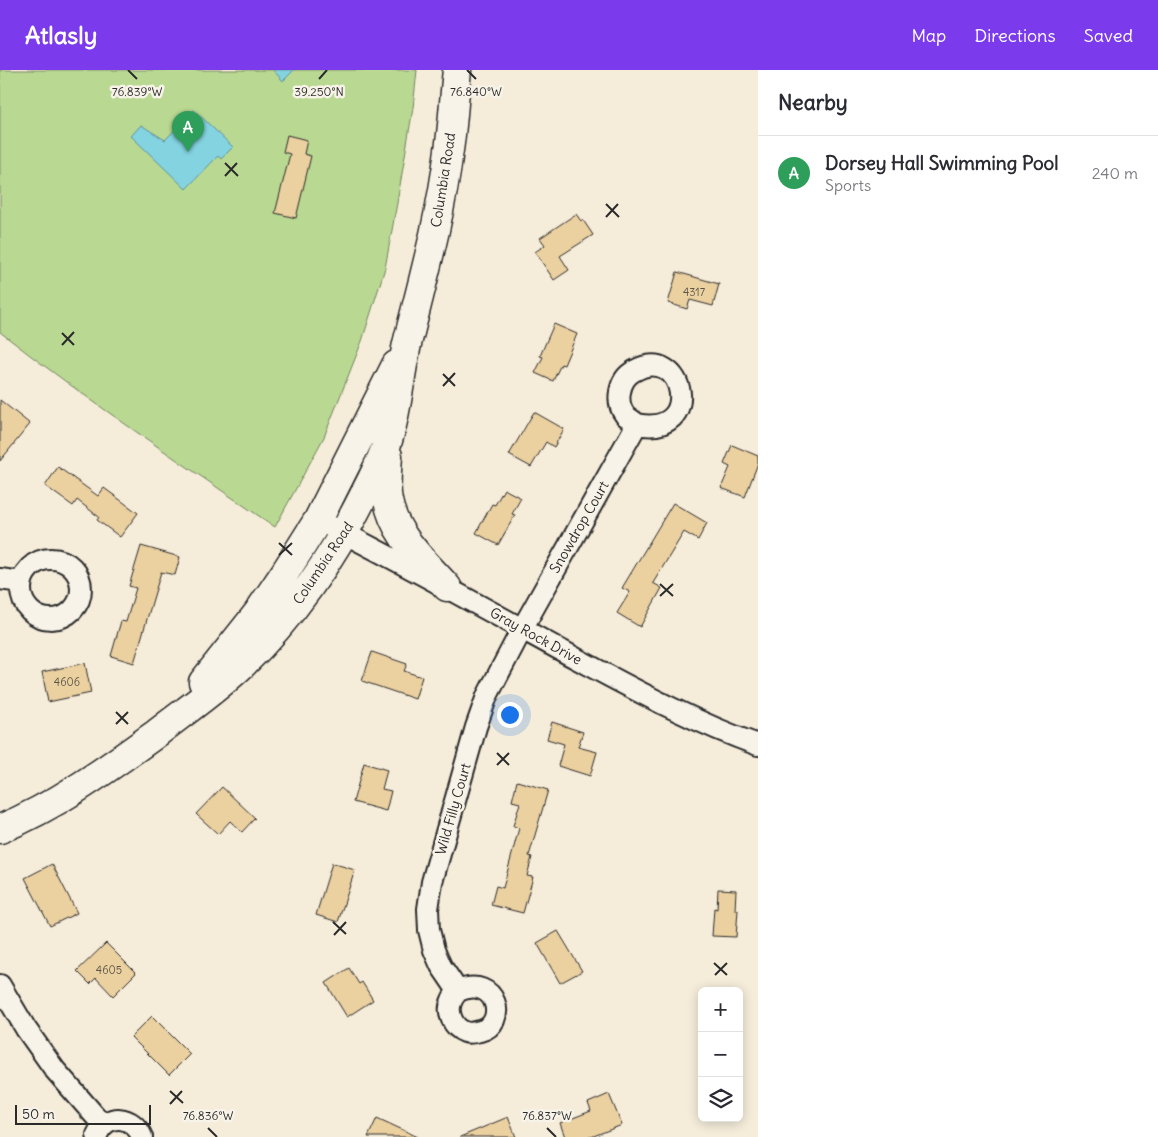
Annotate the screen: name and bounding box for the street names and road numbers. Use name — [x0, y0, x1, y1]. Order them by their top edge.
street label: Columbia Road — [427, 131, 459, 229]
street label: Snowdrop Court — [545, 478, 613, 576]
street label: Columbia Road — [289, 518, 357, 608]
street label: Gray Rock Drive — [487, 603, 585, 669]
street label: Wild Filly Court — [431, 761, 475, 857]

